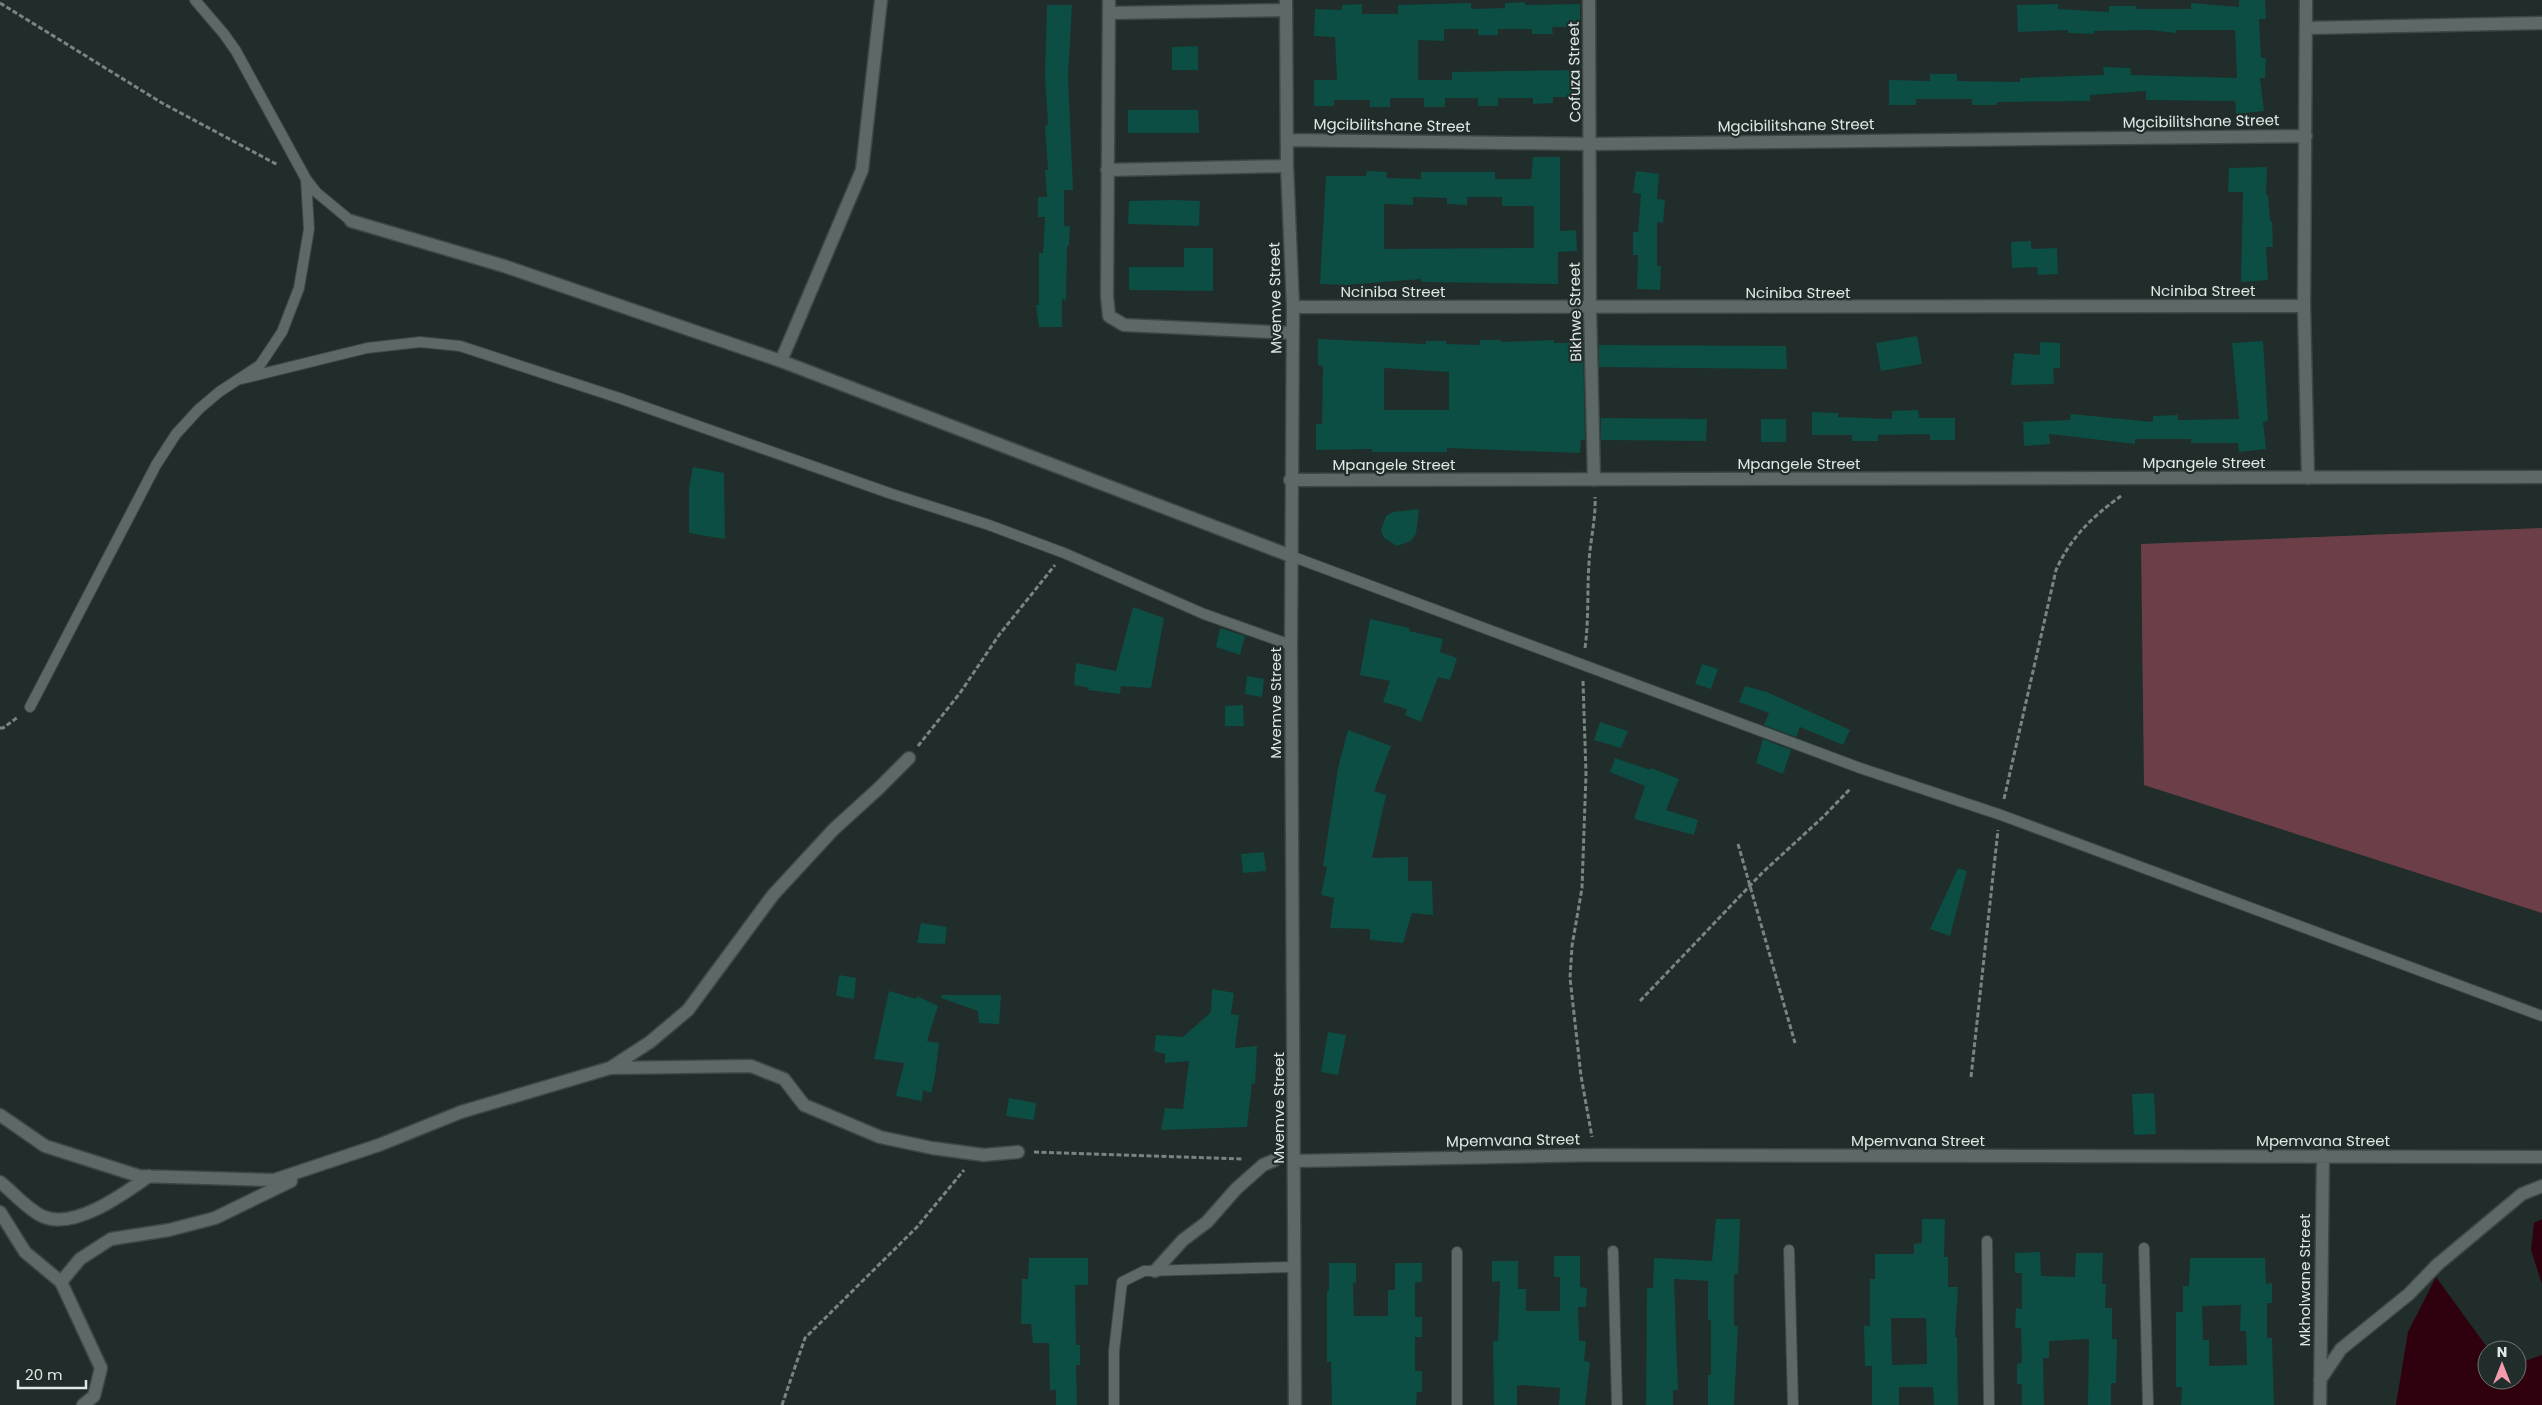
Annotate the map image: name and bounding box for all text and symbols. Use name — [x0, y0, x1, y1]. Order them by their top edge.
street label: Cofuza Street — [1563, 22, 1585, 122]
street label: Mgcibilitshane Street — [2122, 109, 2280, 133]
street label: Mgcibilitshane Street — [1313, 113, 1471, 137]
street label: Mgcibilitshane Street — [1717, 113, 1875, 137]
street label: Mvemve Street — [1264, 242, 1286, 354]
street label: Bikhwe Street — [1564, 262, 1586, 362]
street label: Nciniba Street — [2151, 280, 2255, 301]
street label: Nciniba Street — [1341, 281, 1445, 302]
street label: Nciniba Street — [1746, 282, 1850, 303]
street label: Mpangele Street — [2142, 452, 2266, 473]
street label: Mpangele Street — [1737, 453, 1861, 474]
street label: Mpangele Street — [1332, 454, 1456, 475]
street label: Mvemve Street — [1265, 647, 1286, 759]
street label: Mvemve Street — [1268, 1052, 1289, 1164]
street label: Mpemvana Street — [1446, 1128, 1580, 1152]
street label: Mpemvana Street — [1851, 1130, 1985, 1151]
street label: Mpemvana Street — [2256, 1130, 2390, 1151]
street label: Mkholwane Street — [2294, 1214, 2315, 1346]
north arrow — [2477, 1340, 2527, 1390]
text: N — [2497, 1342, 2507, 1362]
scale bar — [18, 1358, 85, 1390]
text: 20 m — [25, 1364, 63, 1385]

